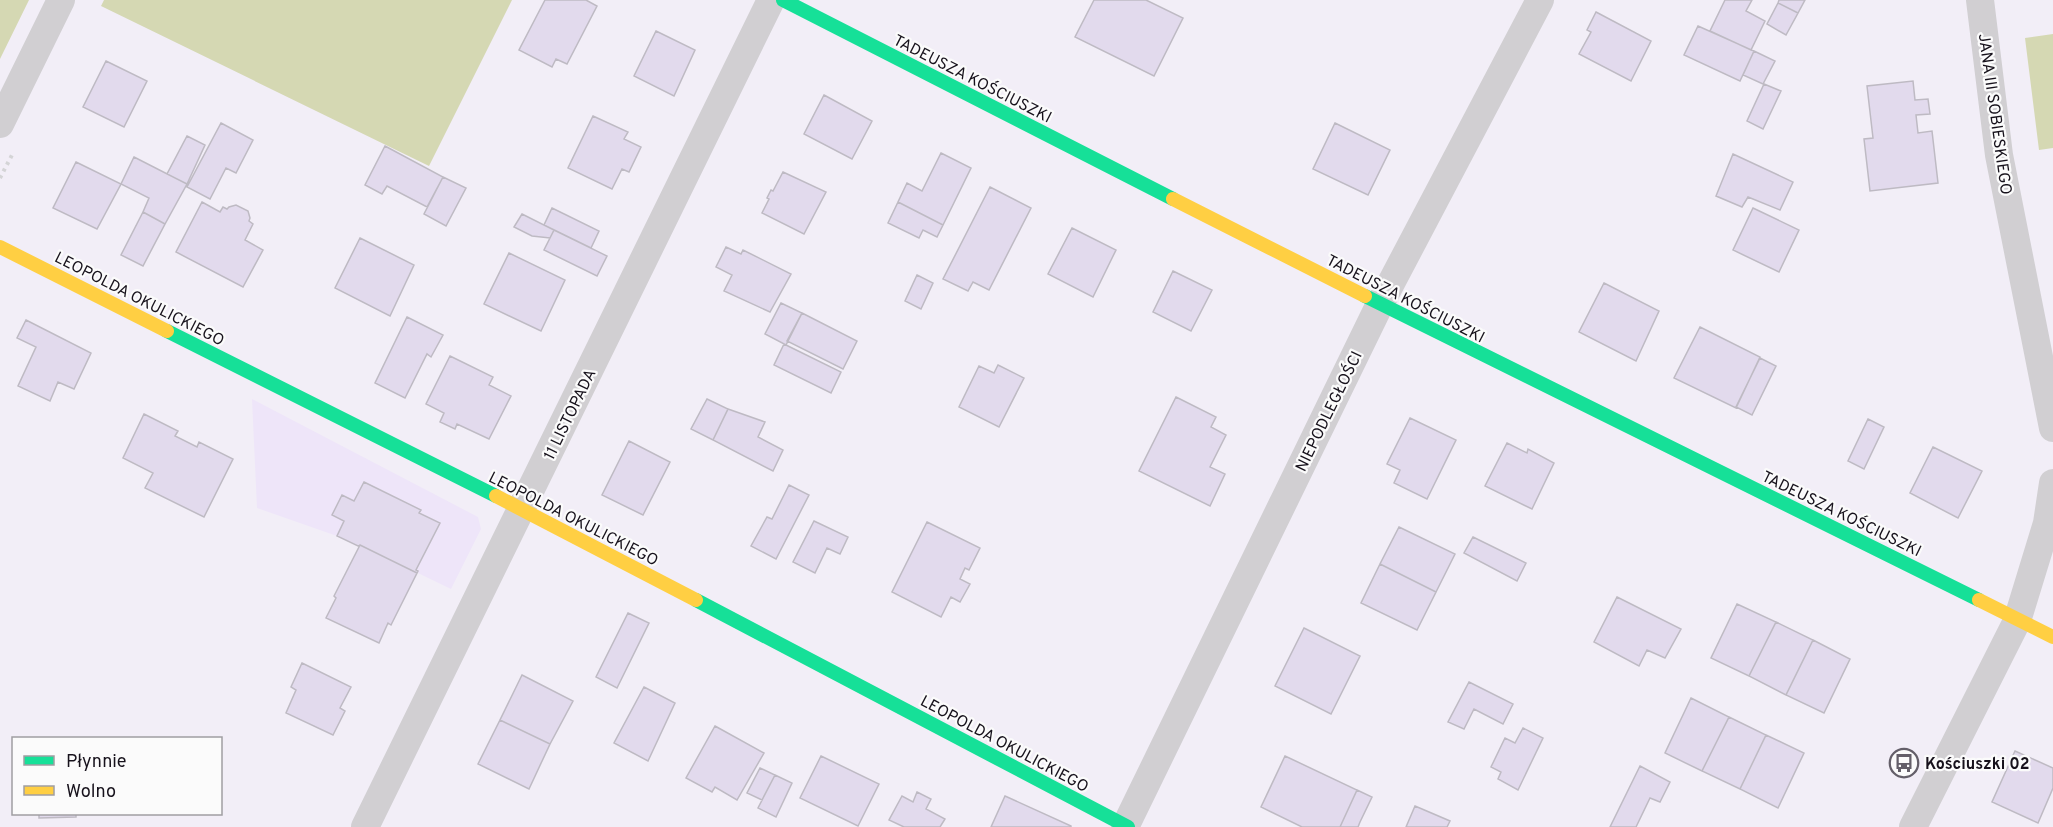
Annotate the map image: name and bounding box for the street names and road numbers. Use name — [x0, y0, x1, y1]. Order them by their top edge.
street label: TADEUSZA KOŚCIUSZKI — [890, 29, 1056, 128]
street label: JANA III SOBIESKIEGO — [1973, 32, 2015, 196]
street label: LEOPOLDA OKULICKIEGO — [51, 248, 227, 351]
street label: TADEUSZA KOŚCIUSZKI — [1323, 249, 1489, 348]
street label: NIEPODLEGŁOŚCI — [1290, 347, 1368, 475]
street label: 11 LISTOPADA — [540, 366, 601, 464]
street label: TADEUSZA KOŚCIUSZKI — [1758, 466, 1925, 562]
street label: LEOPOLDA OKULICKIEGO — [485, 468, 661, 571]
street label: LEOPOLDA OKULICKIEGO — [916, 692, 1092, 798]

